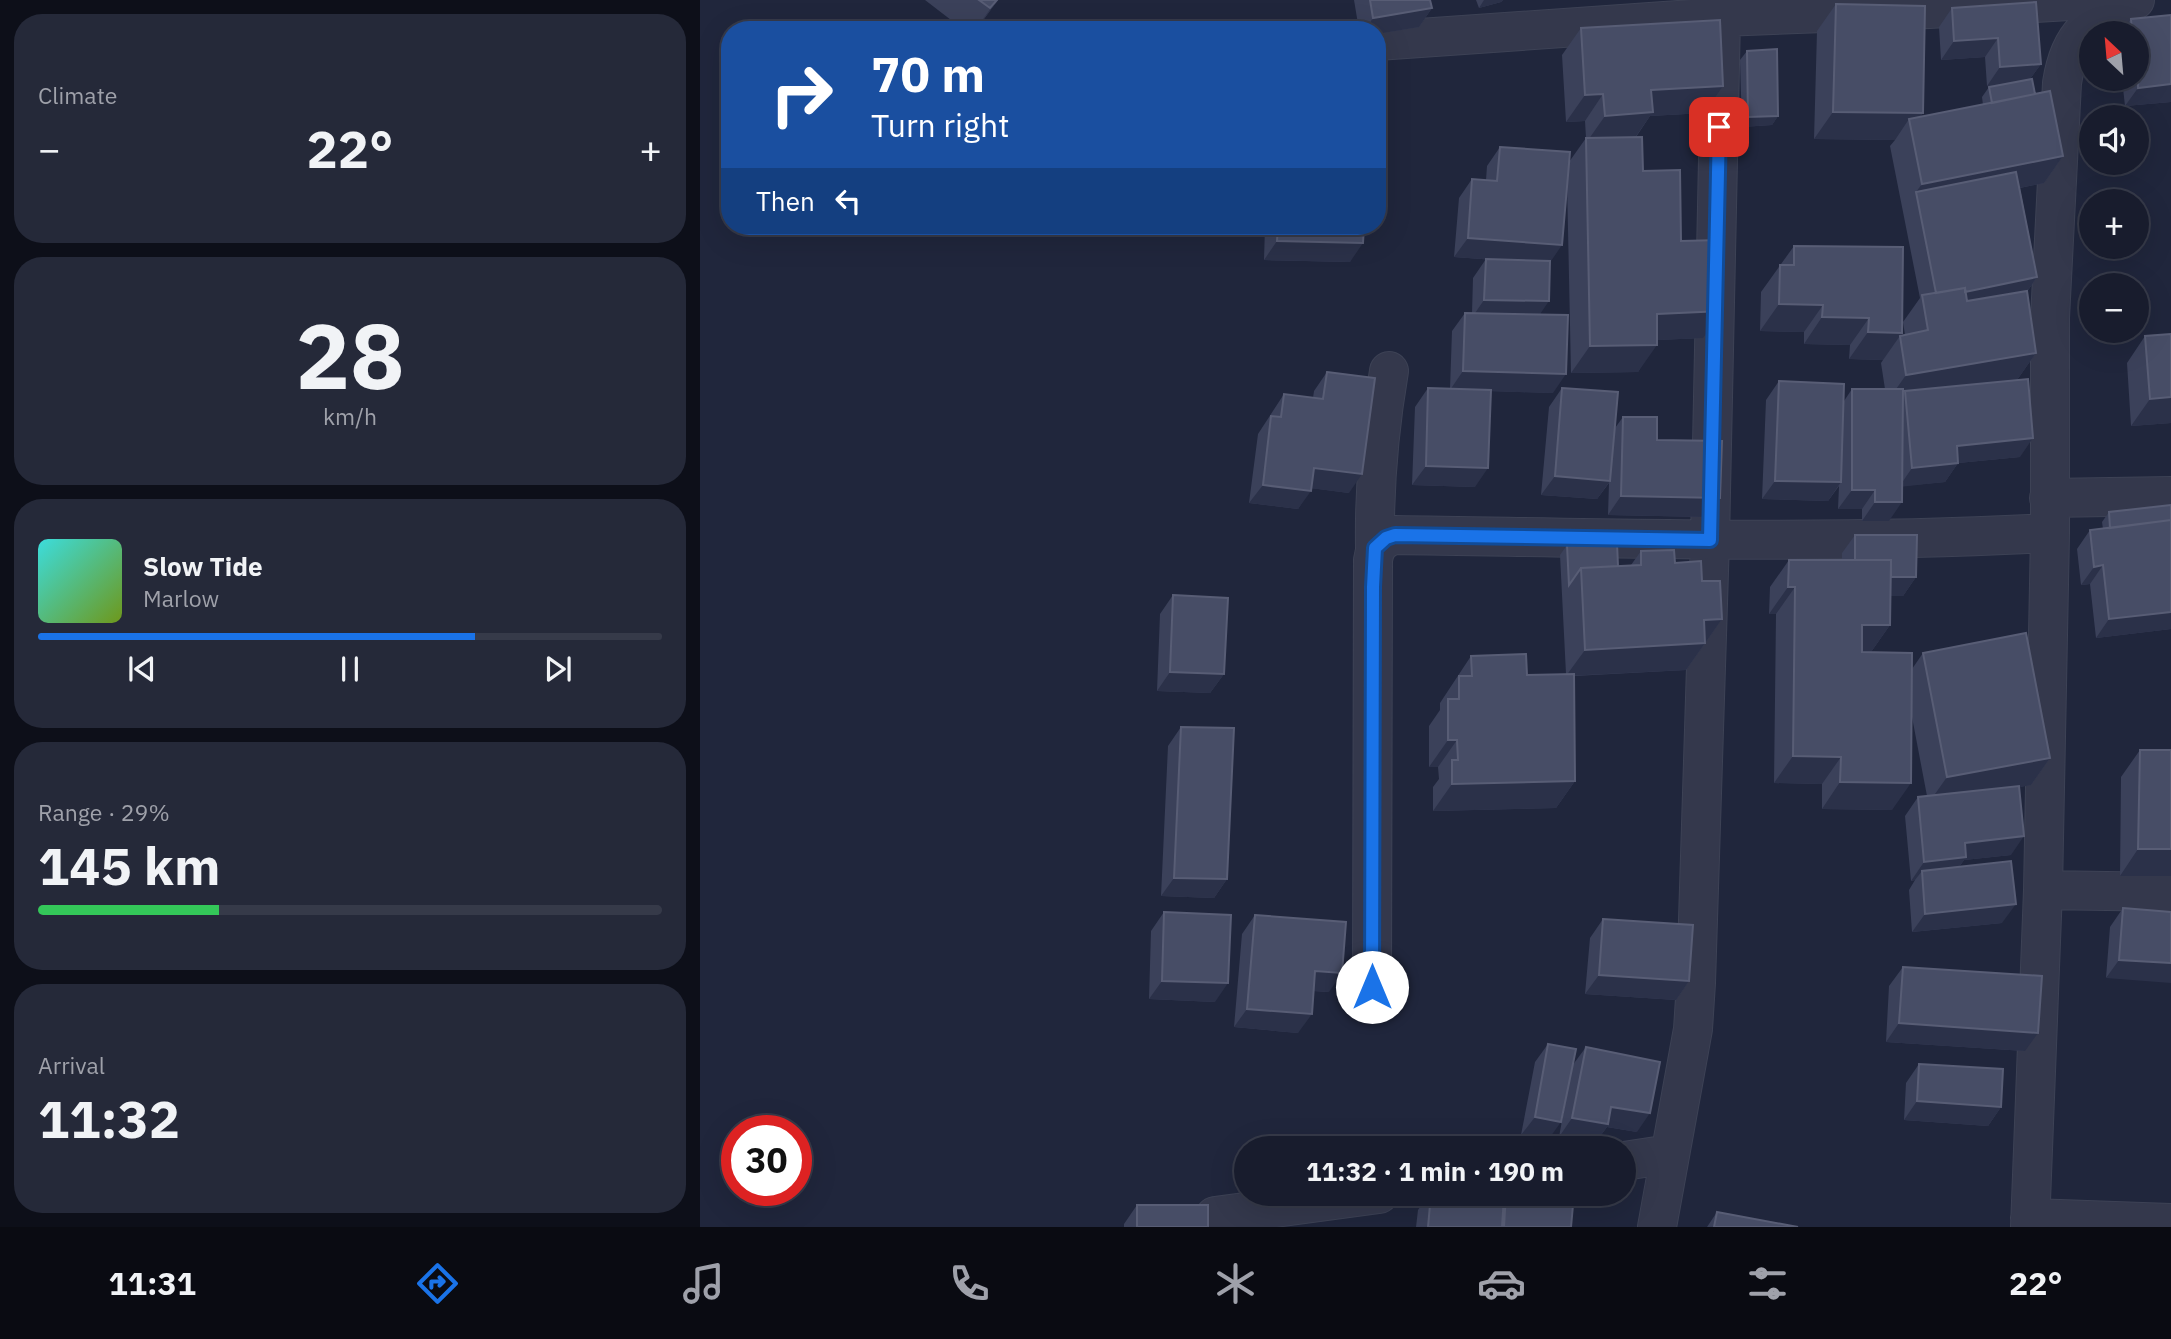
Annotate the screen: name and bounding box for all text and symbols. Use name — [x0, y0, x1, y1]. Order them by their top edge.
north arrow — [2079, 21, 2149, 91]
map controls — [2079, 21, 2149, 343]
text: 70 m — [871, 42, 985, 105]
icon: right — [756, 49, 847, 140]
text: Climate — [38, 80, 117, 110]
pin — [1689, 97, 1749, 157]
text: Turn right — [871, 104, 1009, 146]
button: sound — [2079, 105, 2149, 175]
icon: arrive — [1700, 108, 1738, 146]
text: 22° — [307, 115, 393, 182]
text: − — [38, 124, 61, 173]
text: + — [639, 124, 662, 173]
icon: left — [829, 182, 867, 220]
text: Then — [756, 184, 815, 218]
button: + — [2079, 189, 2149, 259]
button: − — [2079, 273, 2149, 343]
text: 28 — [295, 296, 405, 414]
text: km/h — [323, 401, 377, 431]
text: Slow Tide — [143, 549, 263, 583]
text: Marlow — [143, 583, 219, 613]
icon: previous — [123, 650, 161, 688]
icon: pause — [331, 650, 369, 688]
icon: next — [539, 650, 577, 688]
text: Range · 29% — [38, 797, 170, 827]
text: 145 km — [38, 832, 220, 899]
position arrow — [1335, 950, 1409, 1024]
text: Arrival — [38, 1050, 105, 1080]
text: 11:32 — [38, 1085, 180, 1152]
speed limit sign: 30 — [721, 1115, 812, 1206]
text: 11:32 · 1 min · 190 m — [1306, 1154, 1564, 1188]
icon: directions — [413, 1259, 462, 1308]
icon: music — [679, 1259, 728, 1308]
icon: phone — [945, 1259, 994, 1308]
icon: climate — [1211, 1259, 1260, 1308]
icon: car — [1477, 1259, 1526, 1308]
icon: filters — [1743, 1259, 1792, 1308]
text: 11:31 — [109, 1262, 196, 1304]
text: 22° — [2009, 1262, 2062, 1304]

